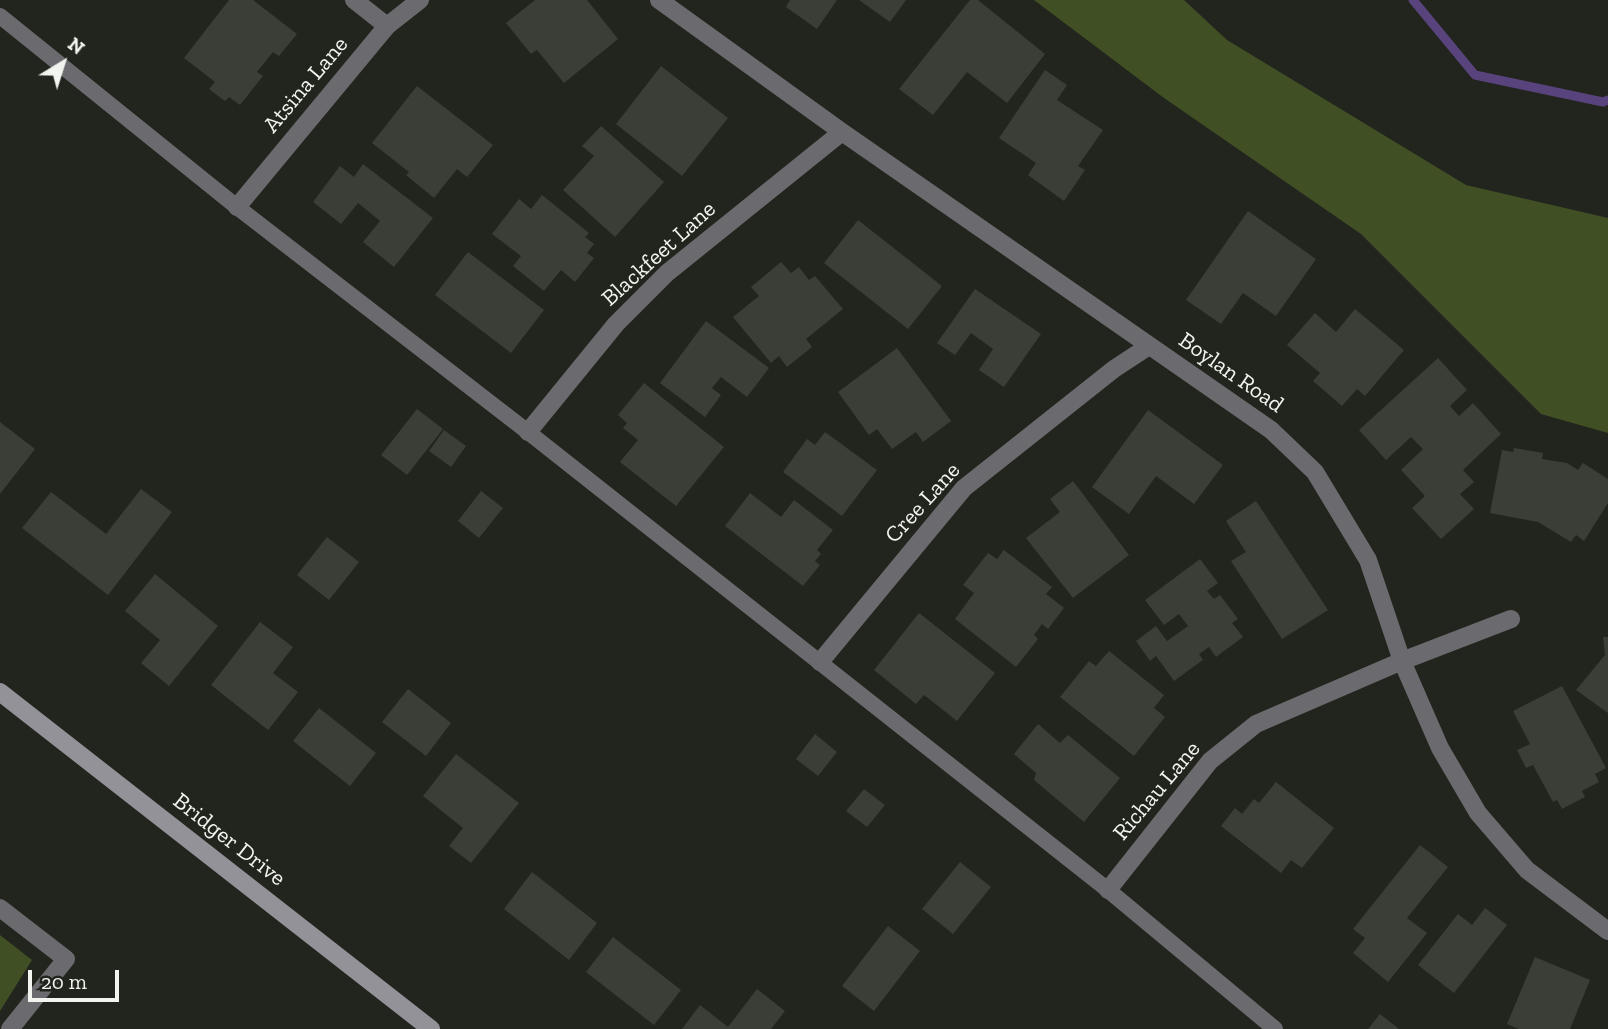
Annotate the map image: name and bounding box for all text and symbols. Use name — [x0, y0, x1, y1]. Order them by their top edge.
north arrow — [28, 28, 98, 98]
street label: Atsina Lane — [258, 31, 354, 139]
text: N — [63, 33, 89, 60]
street label: Blackfeet Lane — [596, 196, 722, 312]
street label: Boylan Road — [1173, 327, 1289, 419]
street label: Cree Lane — [880, 457, 966, 549]
street label: Richau Lane — [1108, 736, 1206, 846]
street label: Bridger Drive — [167, 788, 291, 892]
scale bar — [32, 956, 122, 1000]
text: 20 m — [41, 969, 87, 994]

